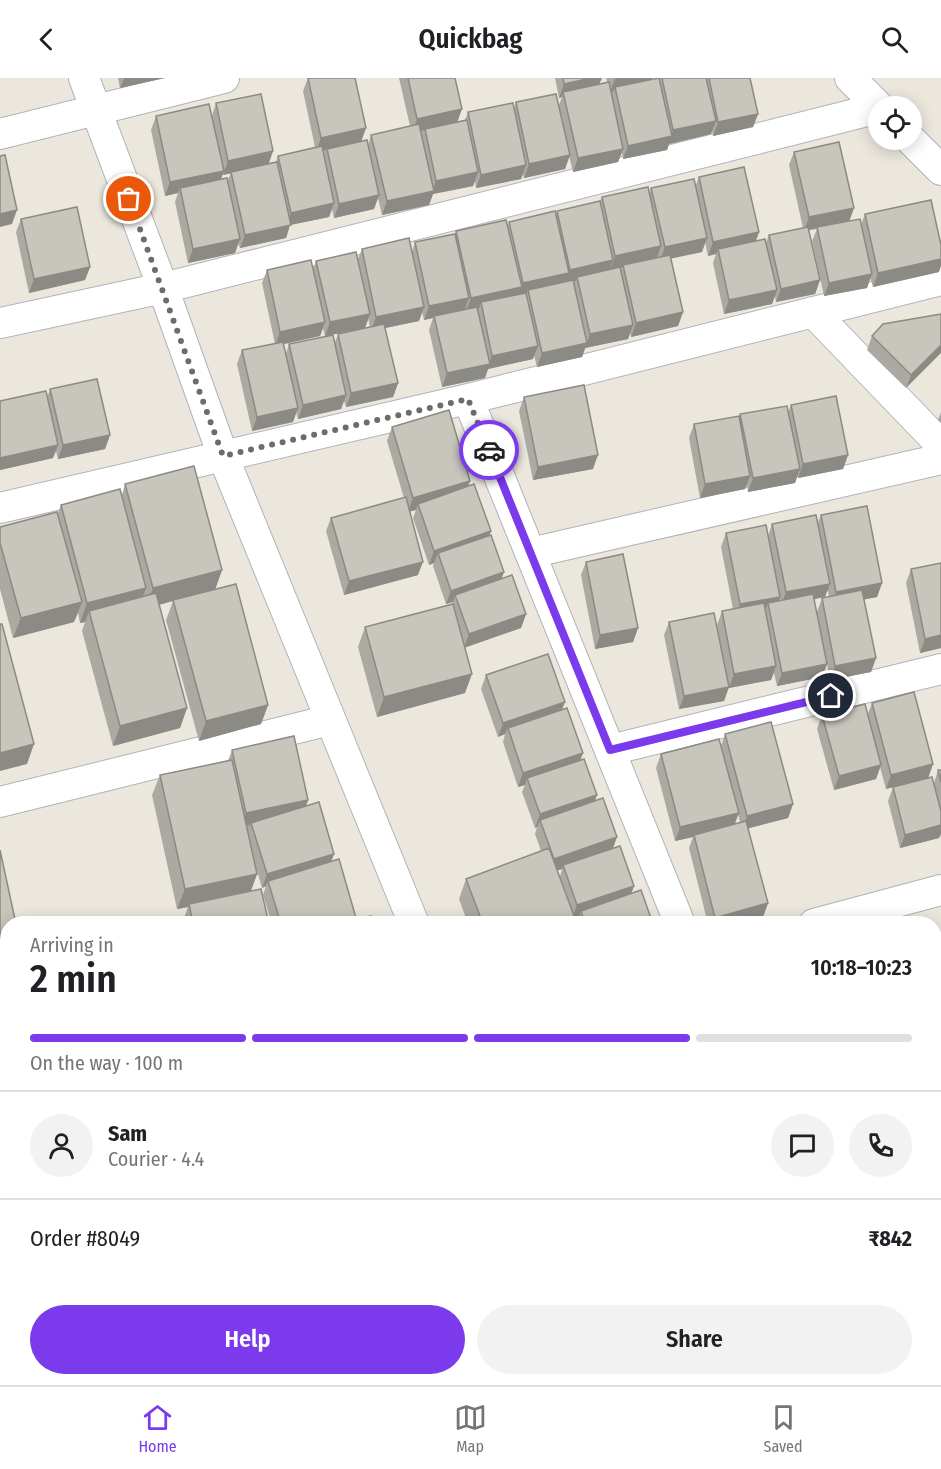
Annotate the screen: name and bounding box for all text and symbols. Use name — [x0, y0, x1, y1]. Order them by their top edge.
icon: back — [30, 23, 63, 56]
text: Quickbag — [419, 23, 522, 55]
icon: search — [878, 23, 911, 56]
map controls — [868, 96, 922, 150]
button: locate — [868, 96, 922, 150]
pin — [103, 173, 154, 224]
icon: bag — [112, 182, 145, 215]
courier — [459, 420, 519, 480]
icon: car — [473, 434, 506, 467]
pin — [805, 670, 856, 721]
icon: home — [814, 679, 847, 712]
text: Arriving in — [30, 933, 114, 957]
text: 10:18–10:23 — [811, 954, 912, 981]
text: 2 min — [30, 956, 117, 1002]
text: On the way · 100 m — [30, 1051, 183, 1075]
button: person — [30, 1114, 93, 1177]
button: chat — [771, 1114, 834, 1177]
button: phone — [849, 1114, 912, 1177]
text: Sam — [108, 1120, 147, 1147]
text: Courier · 4.4 — [108, 1147, 204, 1171]
text: Order #8049 — [30, 1225, 140, 1252]
text: ₹842 — [869, 1225, 912, 1252]
button: Help — [30, 1305, 465, 1374]
button: Share — [477, 1305, 912, 1374]
tab: Home — [138, 1401, 177, 1456]
tab: Map — [454, 1401, 487, 1456]
tab: Saved — [763, 1401, 803, 1456]

